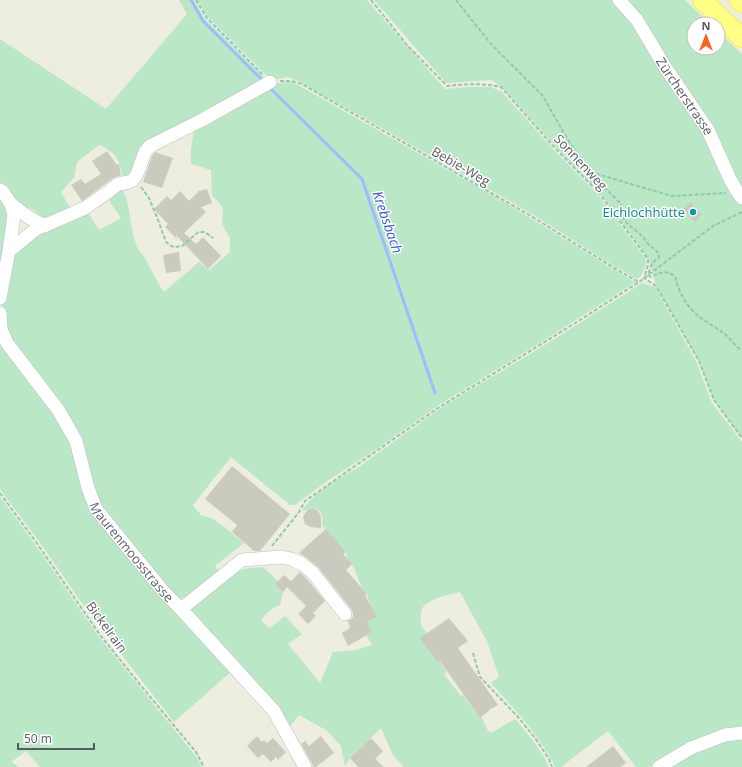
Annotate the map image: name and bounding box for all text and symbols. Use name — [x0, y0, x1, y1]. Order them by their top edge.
north arrow — [686, 16, 726, 56]
text: N — [702, 18, 710, 33]
street label: Zürcherstrasse — [652, 54, 718, 138]
street label: Sonnenweg — [550, 130, 612, 194]
street label: Bebie-Weg — [428, 142, 494, 190]
water label: Krebsbach — [368, 188, 408, 256]
place label: Eichlochhütte — [602, 203, 685, 221]
marker: Eichlochhütte — [688, 207, 698, 217]
street label: Maurenmoosstrasse — [85, 500, 178, 606]
street label: Bickelrain — [82, 598, 132, 656]
scale bar — [18, 725, 94, 751]
text: 50 m — [24, 730, 52, 747]

